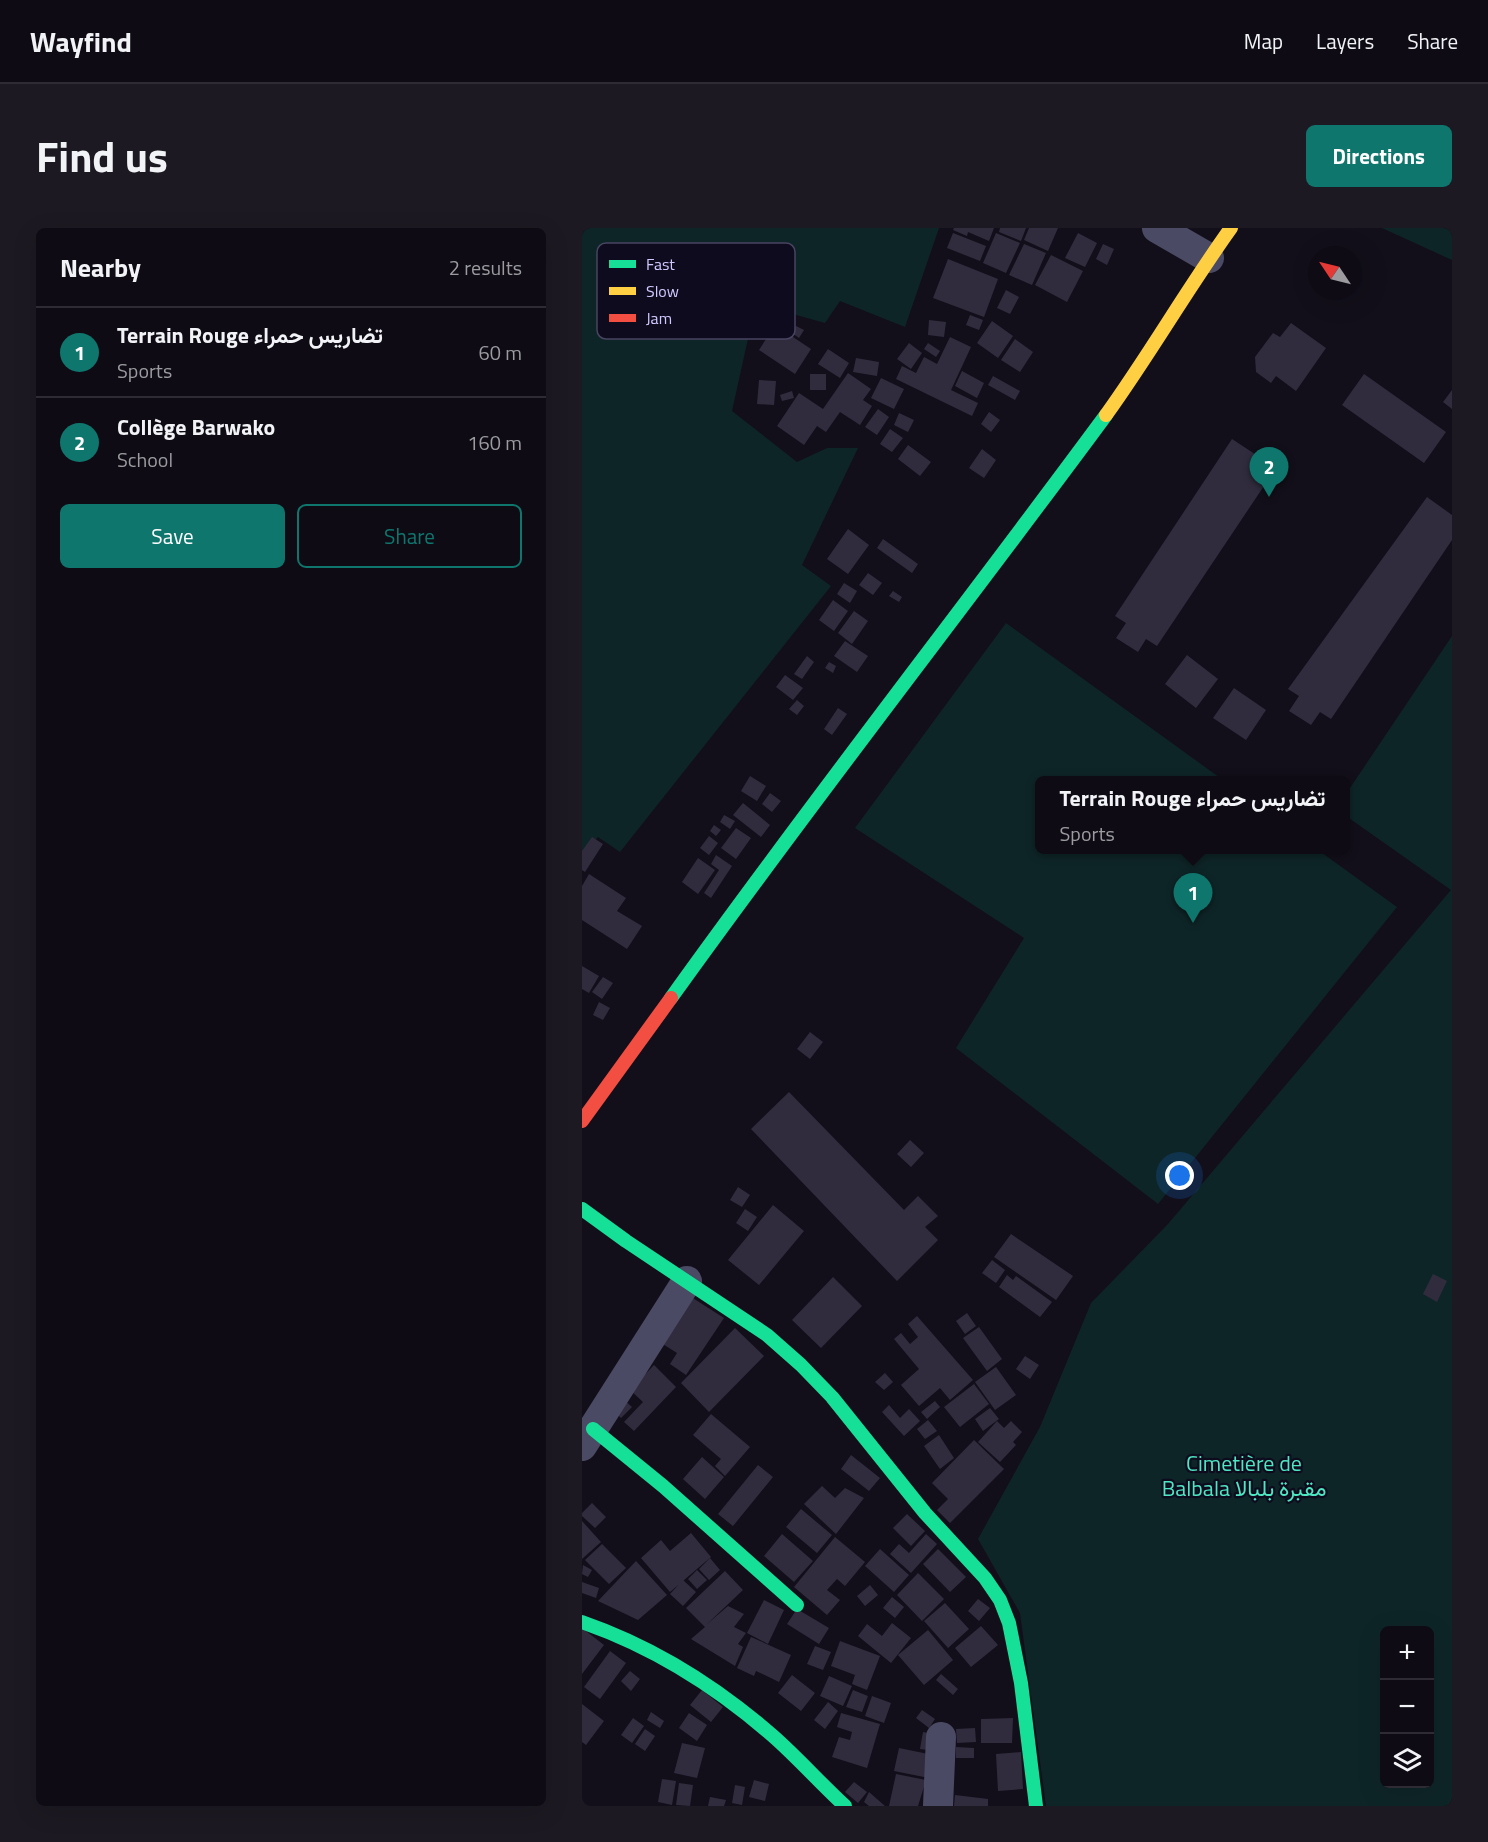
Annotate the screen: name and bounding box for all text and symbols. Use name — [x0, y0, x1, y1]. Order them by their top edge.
text: Wayfind — [30, 20, 132, 63]
text: Map — [1244, 25, 1283, 57]
text: Layers — [1316, 25, 1374, 57]
text: Share — [1407, 25, 1458, 57]
text: Find us — [36, 124, 168, 188]
button: Directions — [1306, 125, 1452, 187]
legend — [597, 243, 795, 339]
north arrow — [1308, 246, 1362, 300]
text: Nearby — [60, 248, 141, 287]
text: 2 results — [449, 252, 522, 283]
text: Fast — [646, 252, 675, 276]
text: Slow — [646, 279, 679, 303]
text: Jam — [646, 306, 672, 330]
text: Terrain Rouge تضاريس حمراء — [117, 318, 383, 352]
text: 1 — [74, 337, 85, 368]
text: 60 m — [478, 337, 522, 368]
text: Sports — [117, 355, 172, 386]
text: Collège Barwako — [117, 410, 275, 444]
text: 2 — [74, 427, 85, 458]
text: 160 m — [467, 427, 522, 458]
text: School — [117, 444, 173, 475]
pin: 2 — [1250, 448, 1288, 497]
button: Save — [60, 504, 285, 568]
button: Share — [297, 504, 522, 568]
popup — [1035, 776, 1350, 854]
text: Terrain Rouge تضاريس حمراء — [1060, 781, 1325, 815]
text: Sports — [1060, 818, 1115, 849]
pin: 1 — [1174, 874, 1212, 923]
your location — [1165, 1161, 1194, 1190]
park label: Cimetière de Balbala مقبرة بلبالا — [1162, 1446, 1326, 1505]
map controls — [1380, 1626, 1434, 1788]
button: + — [1380, 1626, 1434, 1680]
button: − — [1380, 1680, 1434, 1734]
button: layers — [1380, 1734, 1434, 1788]

